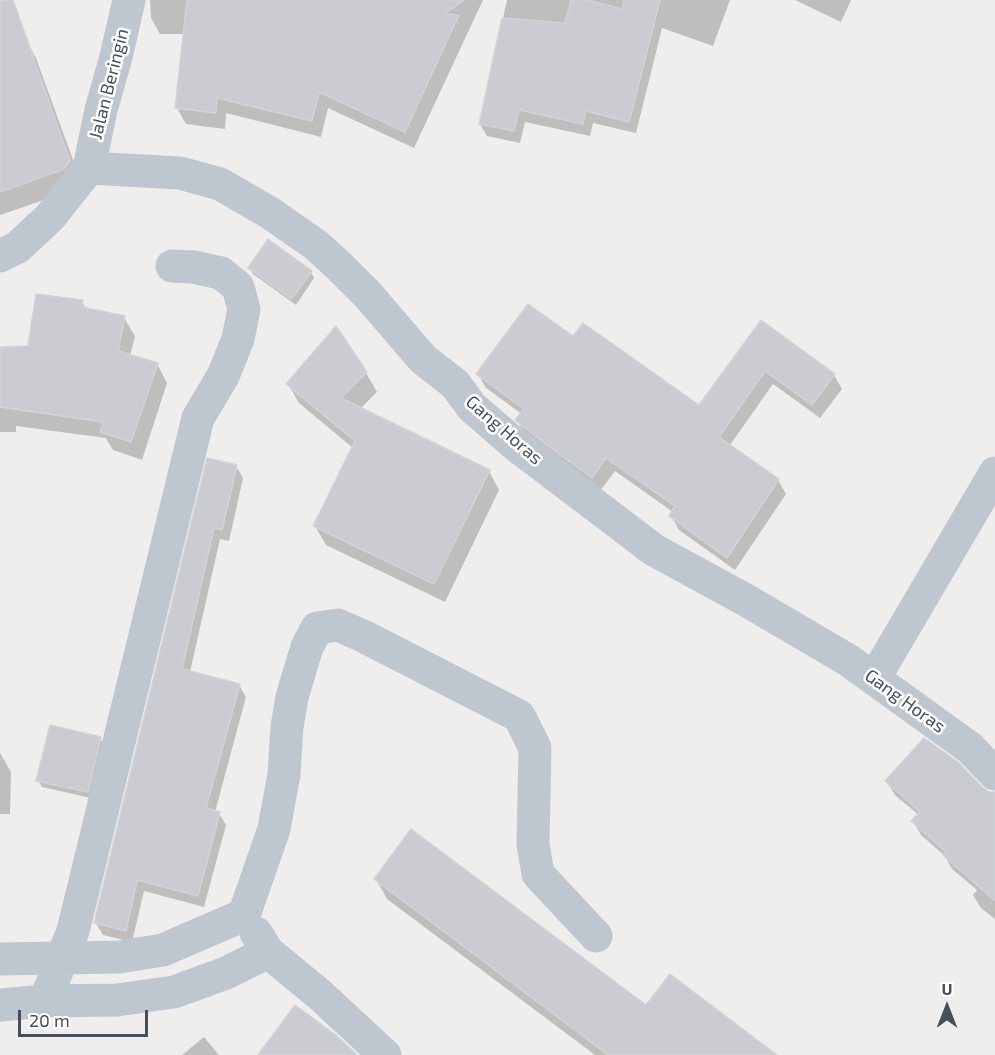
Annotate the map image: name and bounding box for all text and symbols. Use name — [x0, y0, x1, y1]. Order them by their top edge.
street label: Jalan Beringin — [85, 26, 133, 142]
street label: Gang Horas — [461, 391, 547, 469]
street label: Gang Horas — [861, 665, 949, 737]
north arrow — [917, 977, 977, 1037]
text: U — [942, 979, 952, 998]
scale bar — [21, 998, 152, 1036]
text: 20 m — [29, 1009, 70, 1031]

